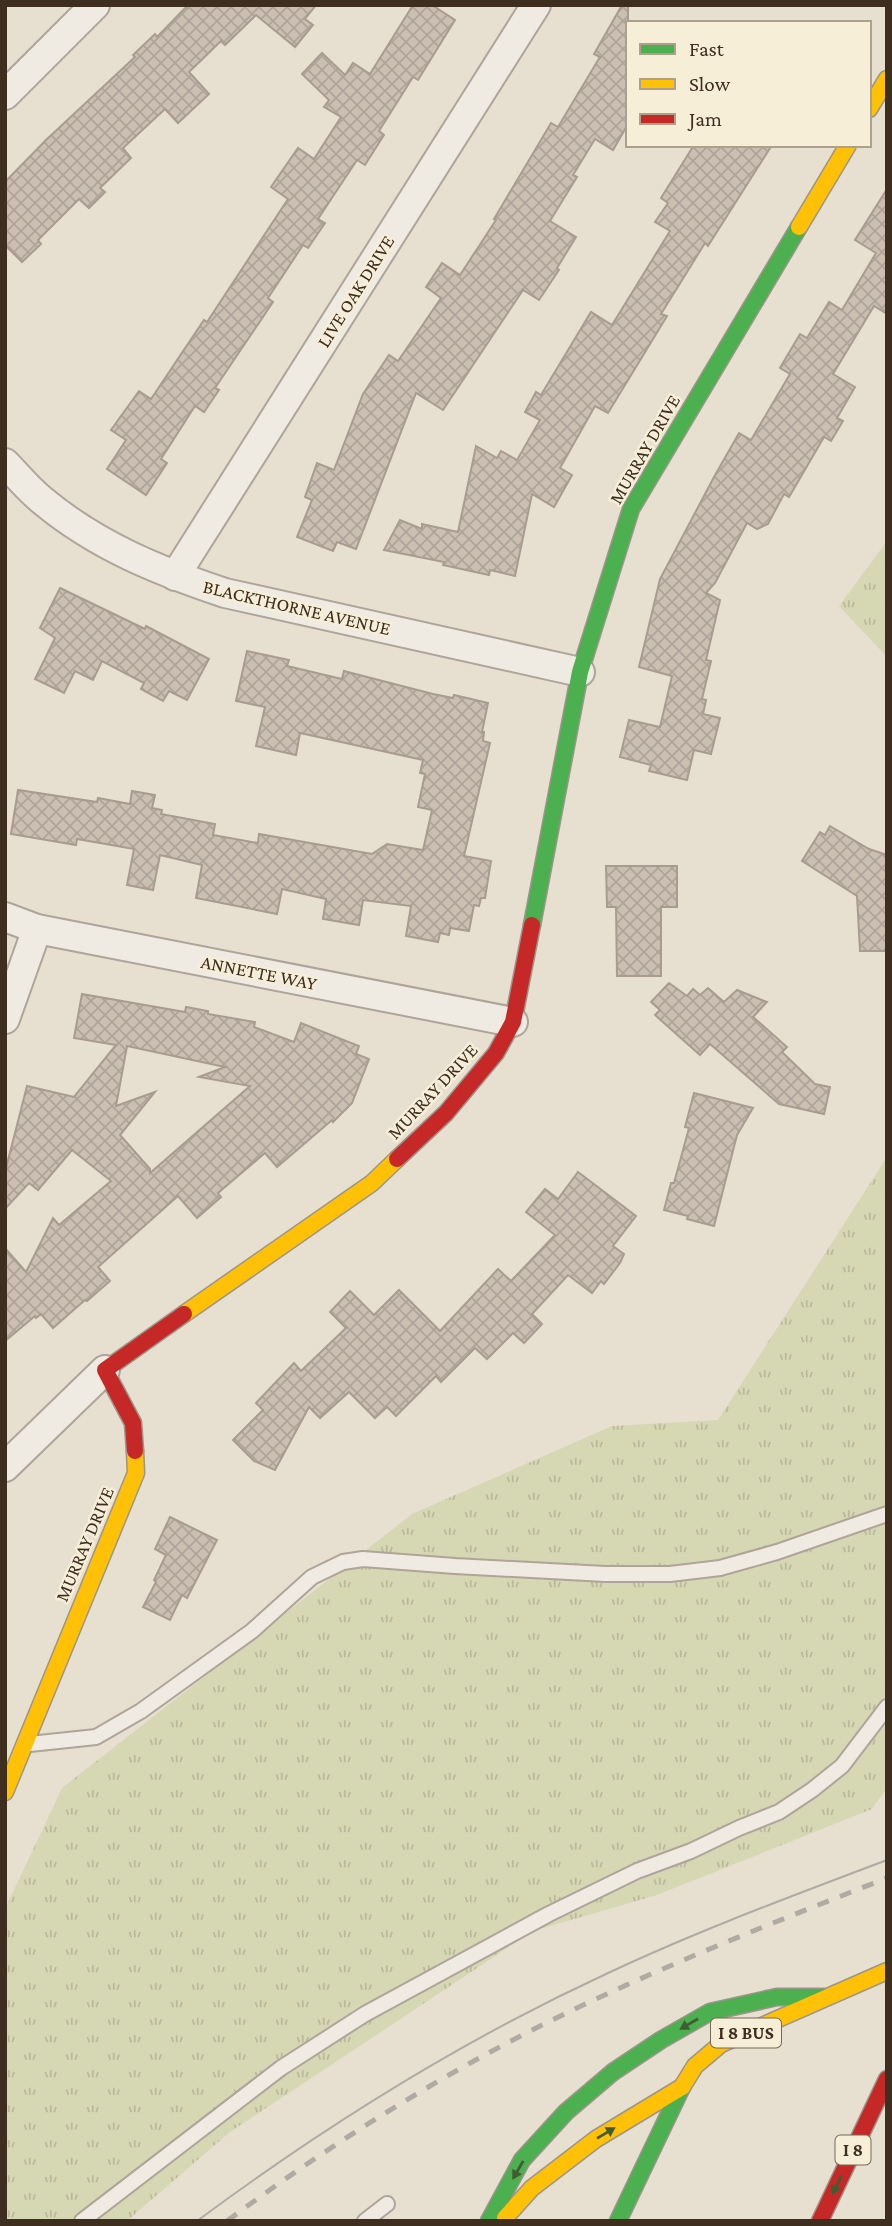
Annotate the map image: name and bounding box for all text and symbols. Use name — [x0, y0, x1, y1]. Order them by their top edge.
legend — [626, 21, 871, 147]
text: Fast — [689, 37, 725, 61]
text: Slow — [689, 72, 731, 96]
text: Jam — [687, 107, 722, 131]
street label: LIVE OAK DRIVE — [313, 231, 398, 351]
street label: MURRAY DRIVE — [605, 391, 684, 507]
street label: BLACKTHORNE AVENUE — [201, 576, 393, 639]
street label: ANNETTE WAY — [199, 951, 320, 994]
street label: MURRAY DRIVE — [383, 1039, 482, 1143]
street label: MURRAY DRIVE — [51, 1484, 118, 1605]
one-way arrow — [680, 2018, 699, 2030]
road number: I 8 BUS — [711, 2019, 781, 2048]
one-way arrow — [597, 2126, 616, 2139]
road number: I 8 — [836, 2136, 870, 2164]
one-way arrow — [511, 2160, 524, 2179]
one-way arrow — [831, 2175, 842, 2195]

